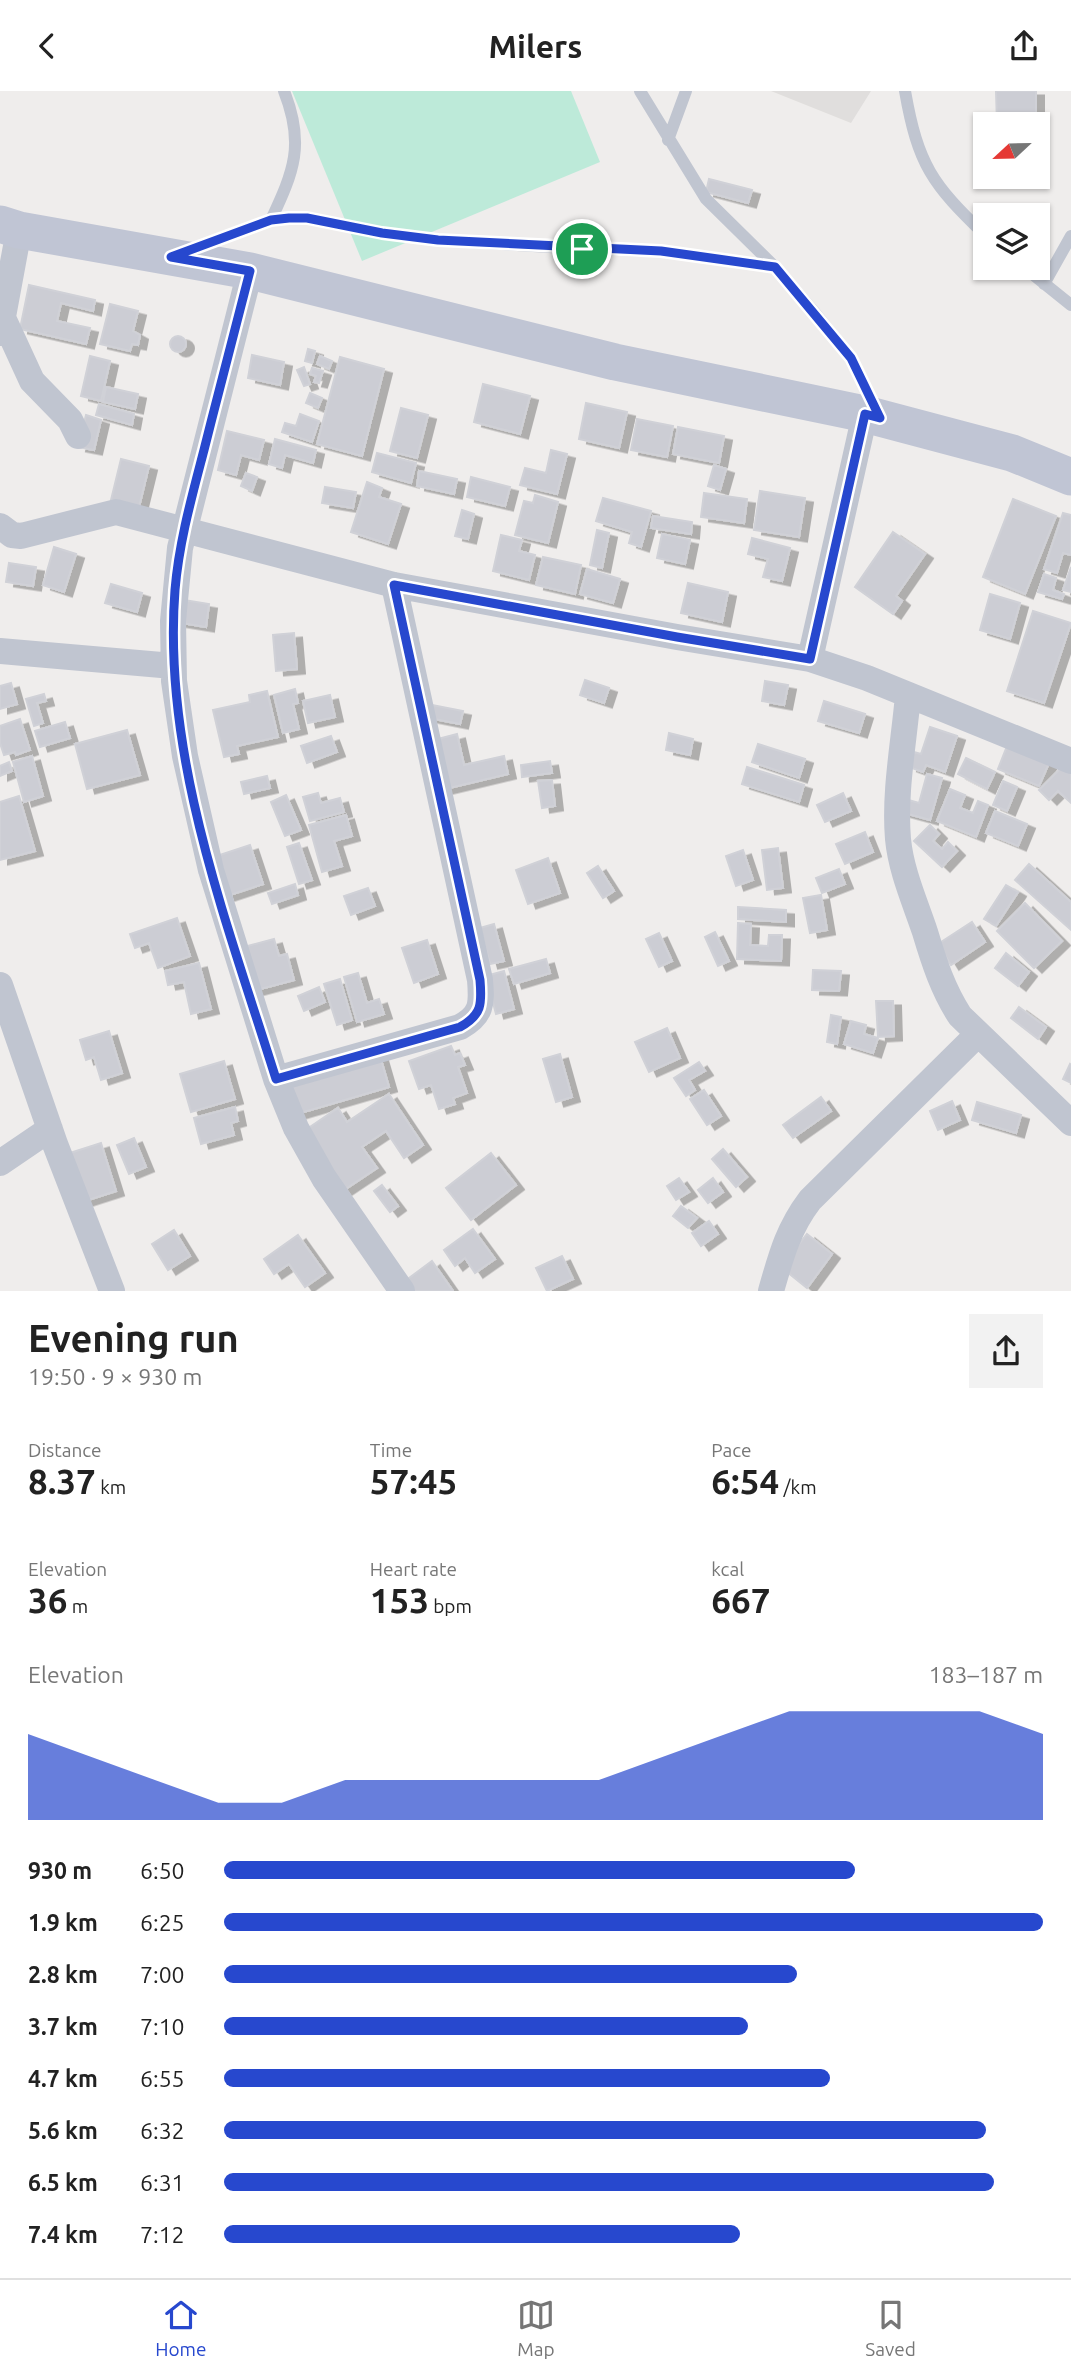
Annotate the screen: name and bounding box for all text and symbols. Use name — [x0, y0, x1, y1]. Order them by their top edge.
icon: back — [28, 27, 66, 65]
icon: share — [1005, 27, 1043, 65]
text: Milers — [489, 28, 582, 64]
north arrow — [973, 112, 1050, 189]
map controls — [973, 112, 1050, 280]
button: layers — [973, 203, 1050, 280]
pin — [552, 219, 612, 279]
icon: arrive — [563, 230, 601, 268]
button: share — [969, 1314, 1043, 1388]
text: Evening run — [28, 1317, 239, 1359]
text: 19:50 · 9 × 930 m — [28, 1364, 202, 1389]
text: Distance — [28, 1439, 102, 1461]
text: Time — [370, 1439, 412, 1461]
text: Pace — [711, 1439, 752, 1461]
text: 8.37 — [28, 1461, 96, 1501]
text: 57:45 — [370, 1461, 457, 1501]
text: 6:54 — [711, 1461, 779, 1501]
text: km — [96, 1476, 126, 1498]
text: /km — [779, 1476, 817, 1498]
text: Elevation — [28, 1558, 107, 1580]
text: Heart rate — [370, 1558, 457, 1580]
text: kcal — [711, 1558, 744, 1580]
text: 36 — [28, 1580, 67, 1620]
text: 153 — [370, 1580, 429, 1620]
text: 667 — [711, 1580, 771, 1620]
text: m — [67, 1595, 88, 1617]
text: bpm — [429, 1595, 472, 1617]
text: Elevation — [28, 1662, 124, 1687]
text: 183–187 m — [929, 1662, 1043, 1687]
text: 930 m — [28, 1858, 92, 1883]
text: 6:50 — [140, 1858, 185, 1883]
text: 1.9 km — [28, 1910, 98, 1935]
text: 6:25 — [140, 1910, 185, 1935]
text: 2.8 km — [28, 1962, 98, 1987]
text: 7:00 — [140, 1962, 185, 1987]
text: 3.7 km — [28, 2014, 98, 2039]
text: 7:10 — [140, 2014, 185, 2039]
text: 4.7 km — [28, 2066, 98, 2091]
text: 6:55 — [140, 2066, 185, 2091]
text: 5.6 km — [28, 2118, 98, 2143]
text: 6:32 — [140, 2118, 185, 2143]
text: 6.5 km — [28, 2170, 98, 2195]
text: 6:31 — [140, 2170, 185, 2195]
text: 7.4 km — [28, 2222, 98, 2247]
text: 7:12 — [140, 2222, 185, 2247]
tab: Home — [155, 2296, 206, 2360]
tab: Map — [517, 2296, 555, 2360]
tab: Saved — [865, 2296, 916, 2360]

